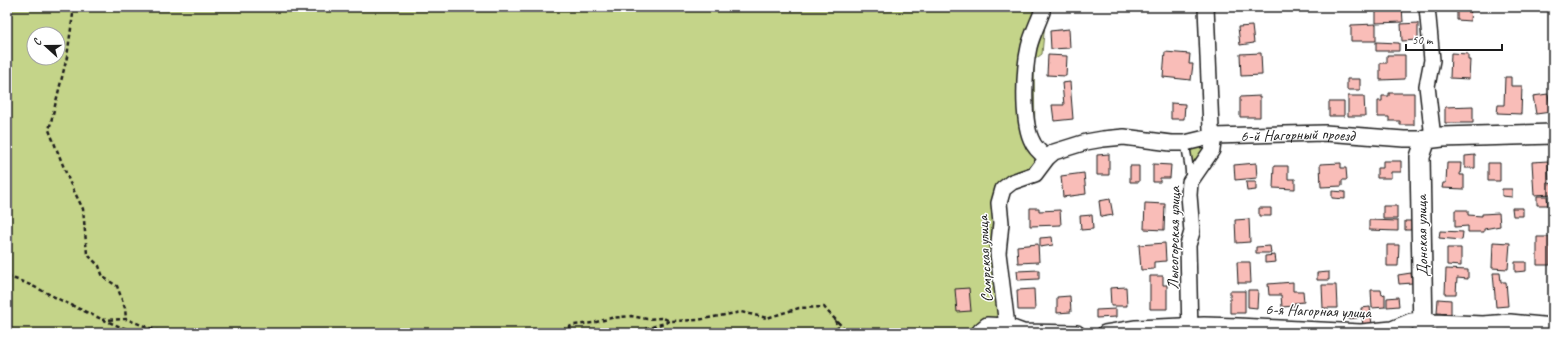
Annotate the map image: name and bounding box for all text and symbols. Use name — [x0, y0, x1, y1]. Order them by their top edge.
north arrow — [26, 26, 66, 66]
scale bar — [1406, 26, 1502, 52]
text: 50 m — [1412, 32, 1434, 48]
text: С — [29, 36, 45, 47]
street label: 6-й Нагорный проезд — [1240, 124, 1357, 146]
street label: Лысогорская улица — [1163, 185, 1185, 290]
street label: Донская улица — [1411, 193, 1433, 277]
street label: Самрская улица — [973, 214, 997, 303]
street label: 6-я Нагорная улица — [1265, 299, 1373, 323]

